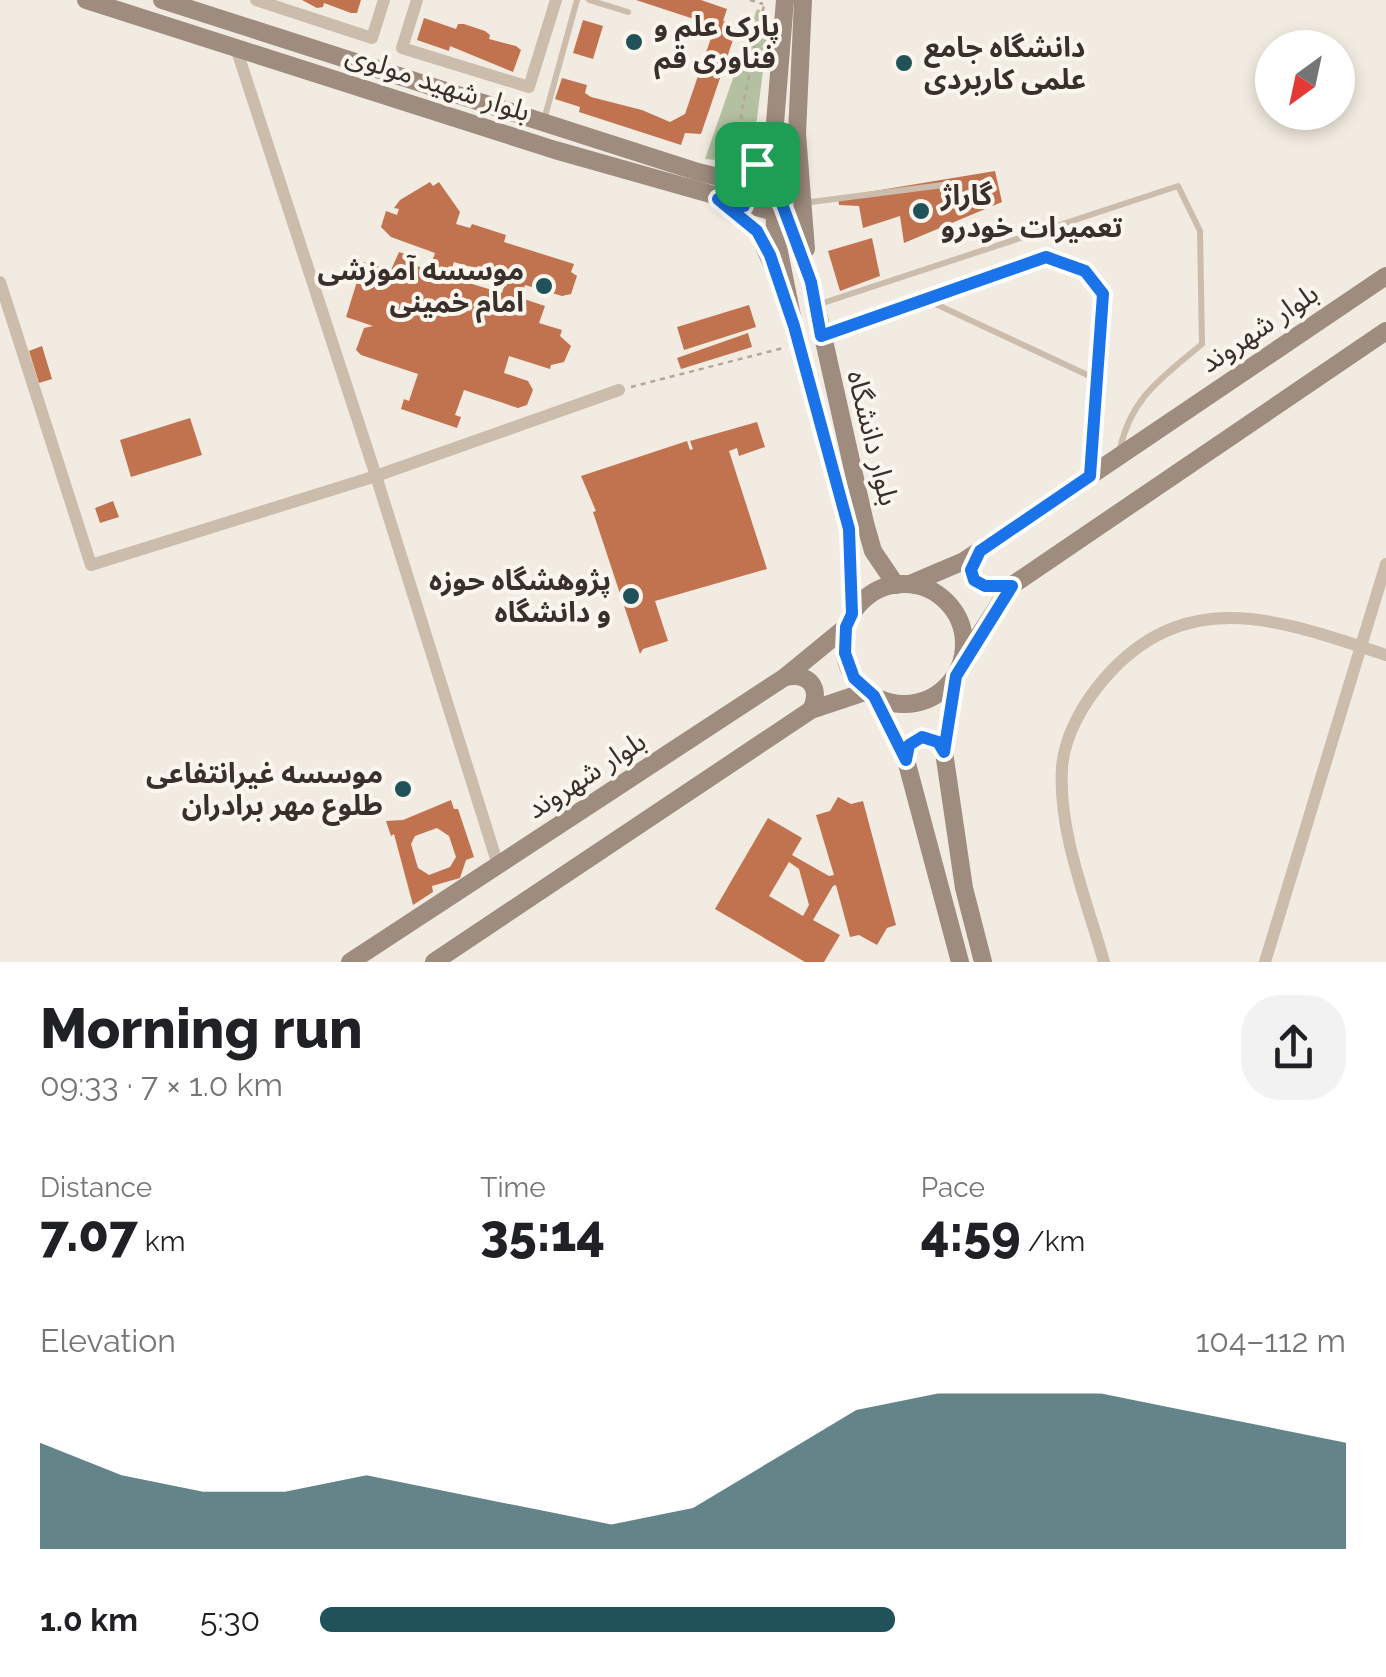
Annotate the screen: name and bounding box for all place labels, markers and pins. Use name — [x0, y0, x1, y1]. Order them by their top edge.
place label: پارک علم و فناوری قم — [654, 10, 780, 80]
marker: پارک علم و فناوری قم — [623, 31, 645, 53]
place label: دانشگاه جامع علمی کاربردی — [924, 31, 1086, 96]
marker: دانشگاه جامع علمی کاربردی — [893, 52, 915, 74]
pin — [715, 122, 800, 207]
place label: گاراژ تعمیرات خودرو — [940, 179, 1123, 244]
marker: گاراژ تعمیرات خودرو — [910, 200, 932, 222]
place label: موسسه آموزشی امام خمینی — [317, 254, 524, 324]
marker: موسسه آموزشی امام خمینی — [533, 275, 555, 297]
place label: پژوهشگاه حوزه و دانشگاه — [429, 564, 611, 629]
marker: پژوهشگاه حوزه و دانشگاه — [620, 585, 642, 607]
place label: موسسه غیرانتفاعی طلوع مهر برادران — [146, 757, 383, 826]
marker: موسسه غیرانتفاعی طلوع مهر برادران — [392, 778, 414, 800]

